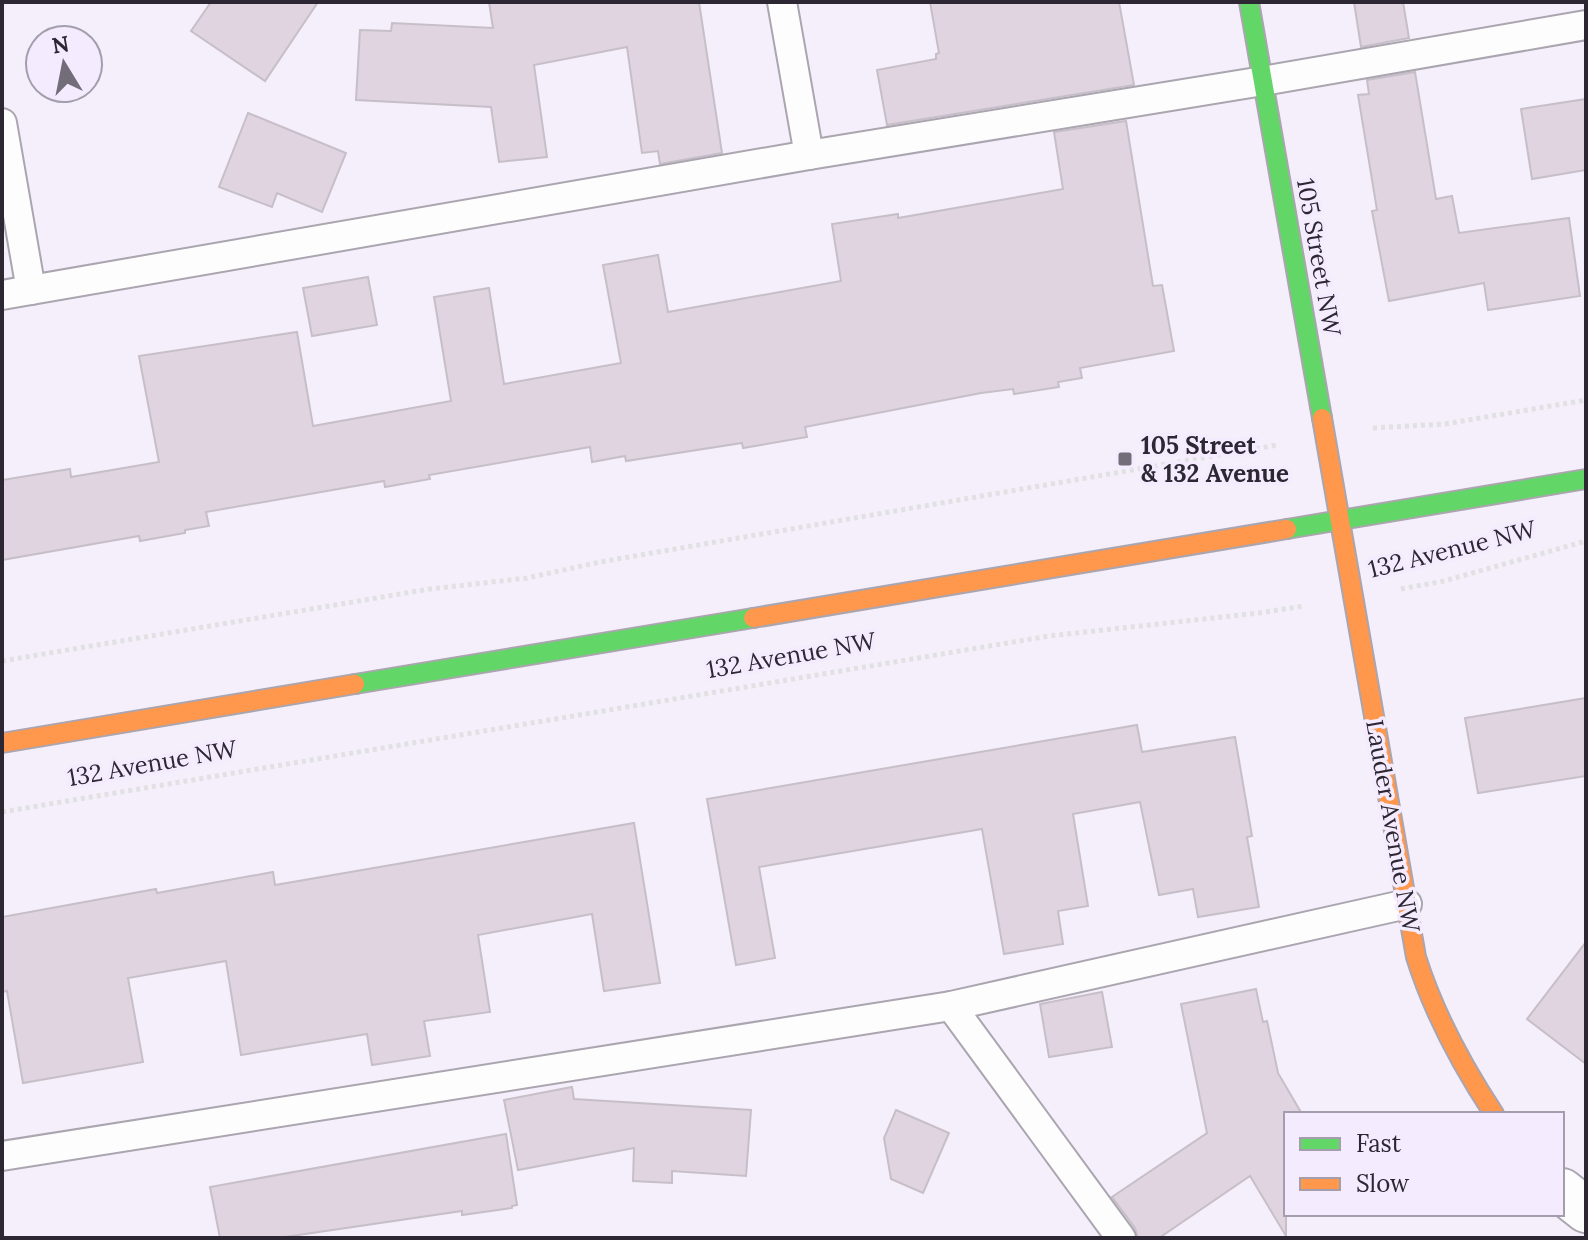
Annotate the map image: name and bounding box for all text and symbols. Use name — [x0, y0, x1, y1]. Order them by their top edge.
north arrow — [24, 24, 104, 104]
text: N — [50, 29, 71, 60]
street label: 105 Street NW — [1290, 176, 1348, 339]
place label: 105 Street & 132 Avenue — [1141, 430, 1289, 489]
marker: 105 Street & 132 Avenue — [1116, 450, 1134, 468]
street label: 132 Avenue NW — [1365, 513, 1540, 585]
street label: 132 Avenue NW — [704, 625, 879, 685]
street label: Lauder Avenue NW — [1359, 717, 1427, 936]
street label: 132 Avenue NW — [65, 733, 240, 793]
legend — [1284, 1112, 1564, 1216]
text: Fast — [1356, 1128, 1402, 1159]
text: Slow — [1356, 1168, 1410, 1199]

